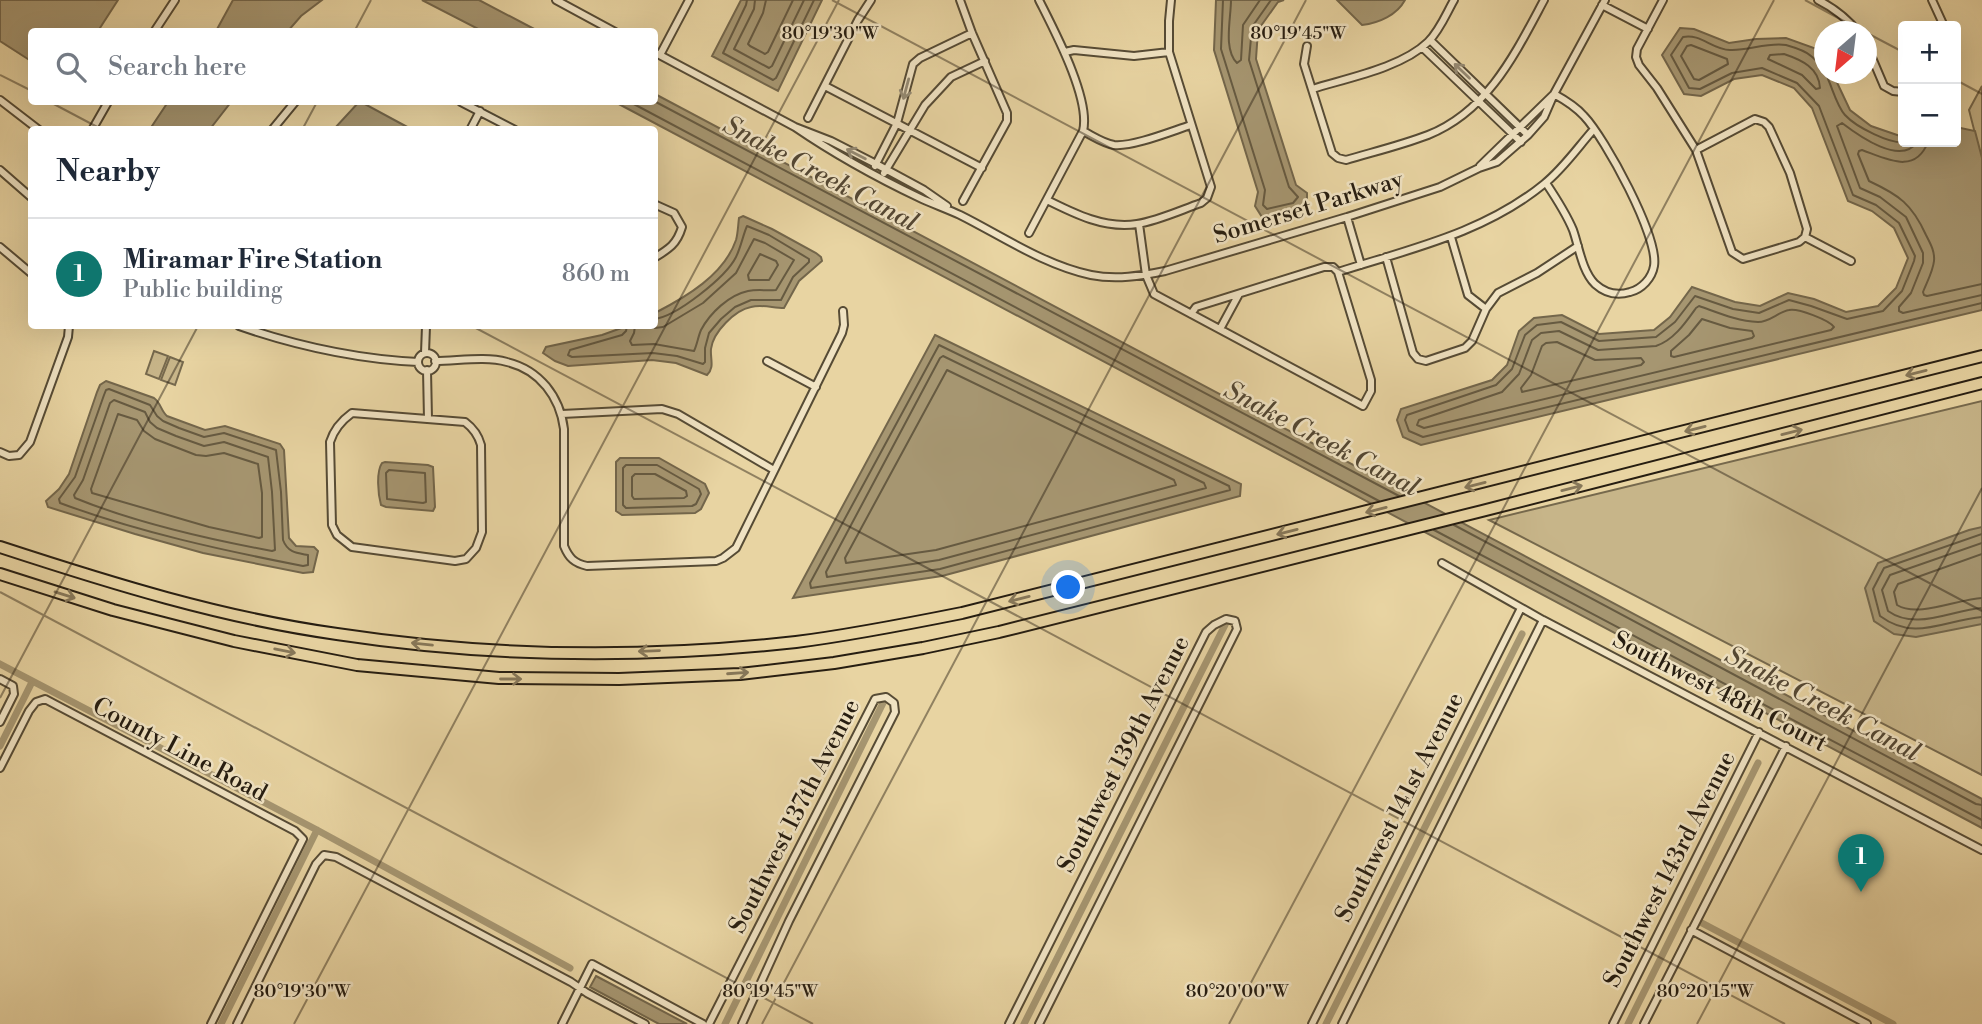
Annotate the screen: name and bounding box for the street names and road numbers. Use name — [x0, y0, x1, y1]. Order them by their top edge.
street label: Somerset Parkway — [1210, 165, 1407, 251]
street label: Southwest 48th Court — [1607, 625, 1832, 759]
street label: Southwest 139th Avenue — [1051, 631, 1197, 878]
street label: Southwest 141st Avenue — [1329, 688, 1471, 927]
street label: County Line Road — [87, 691, 272, 809]
street label: Southwest 137th Avenue — [723, 694, 867, 939]
street label: Southwest 143rd Avenue — [1597, 746, 1743, 993]

